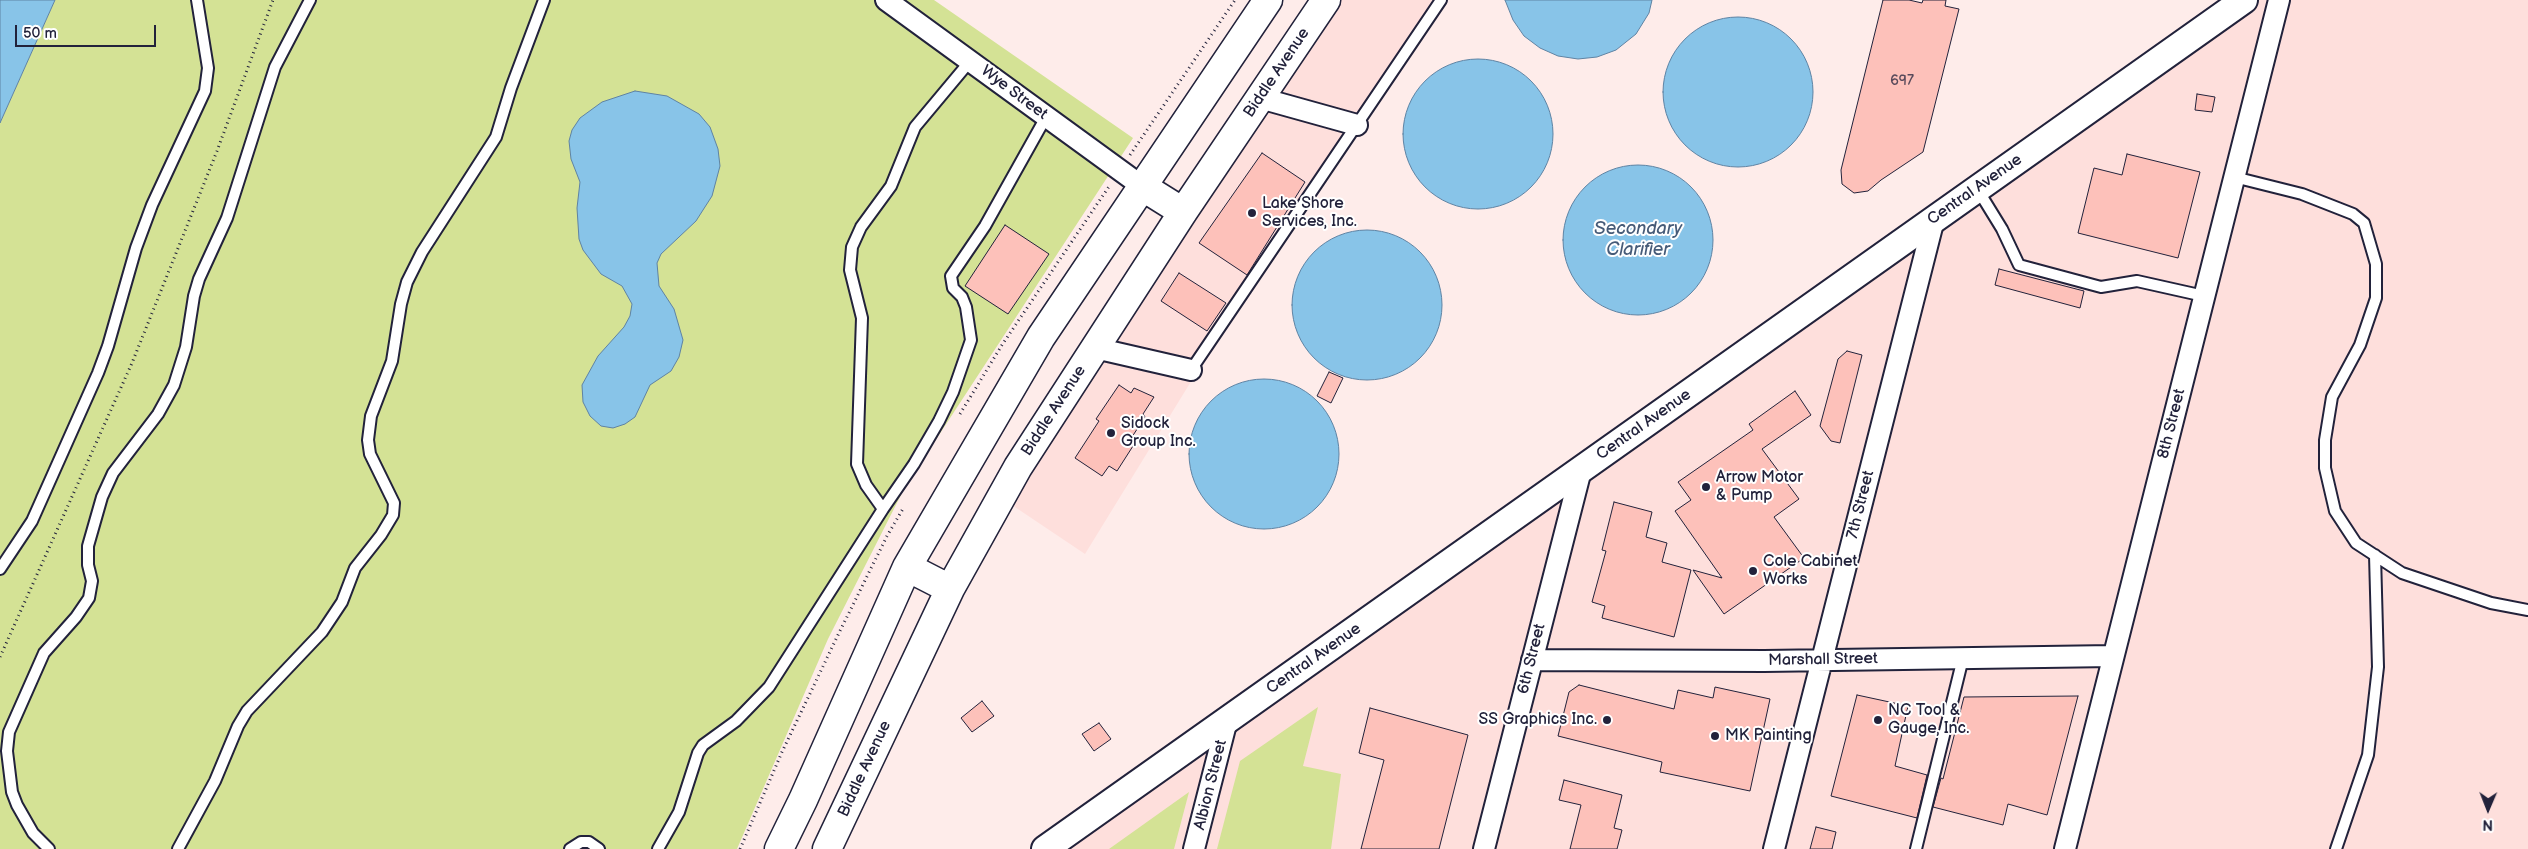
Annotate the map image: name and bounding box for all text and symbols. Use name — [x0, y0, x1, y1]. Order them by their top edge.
scale bar — [18, 15, 159, 47]
text: 50 m — [23, 24, 57, 43]
street label: Biddle Avenue — [1240, 25, 1314, 121]
street label: Wye Street — [977, 62, 1051, 124]
house number: 697 — [1890, 73, 1914, 89]
street label: Central Avenue — [1924, 150, 2026, 230]
place label: Lake Shore Services, Inc. — [1262, 194, 1357, 232]
marker: Lake Shore Services, Inc. — [1246, 207, 1258, 219]
water label: Secondary Clarifier — [1594, 218, 1682, 260]
street label: Biddle Avenue — [1018, 362, 1090, 460]
street label: Central Avenue — [1593, 385, 1695, 465]
street label: 8th Street — [2154, 387, 2190, 461]
place label: Sidock Group Inc. — [1121, 414, 1196, 452]
marker: Sidock Group Inc. — [1105, 427, 1117, 439]
place label: Arrow Motor & Pump — [1716, 468, 1803, 506]
street label: 7th Street — [1843, 469, 1879, 541]
marker: Arrow Motor & Pump — [1700, 481, 1712, 493]
place label: Cole Cabinet Works — [1763, 552, 1857, 590]
marker: Cole Cabinet Works — [1747, 565, 1759, 577]
street label: Central Avenue — [1263, 619, 1365, 699]
street label: 6th Street — [1514, 622, 1550, 696]
street label: Marshall Street — [1768, 649, 1878, 671]
place label: NC Tool & Gauge, Inc. — [1888, 701, 1969, 739]
place label: SS Graphics Inc. — [1479, 710, 1597, 730]
marker: SS Graphics Inc. — [1601, 714, 1613, 726]
marker: NC Tool & Gauge, Inc. — [1872, 714, 1884, 726]
street label: Biddle Avenue — [834, 718, 896, 820]
place label: MK Painting — [1725, 726, 1812, 746]
marker: MK Painting — [1709, 730, 1721, 742]
street label: Albion Street — [1191, 738, 1231, 832]
north arrow — [2463, 784, 2513, 834]
text: N — [2482, 816, 2493, 833]

